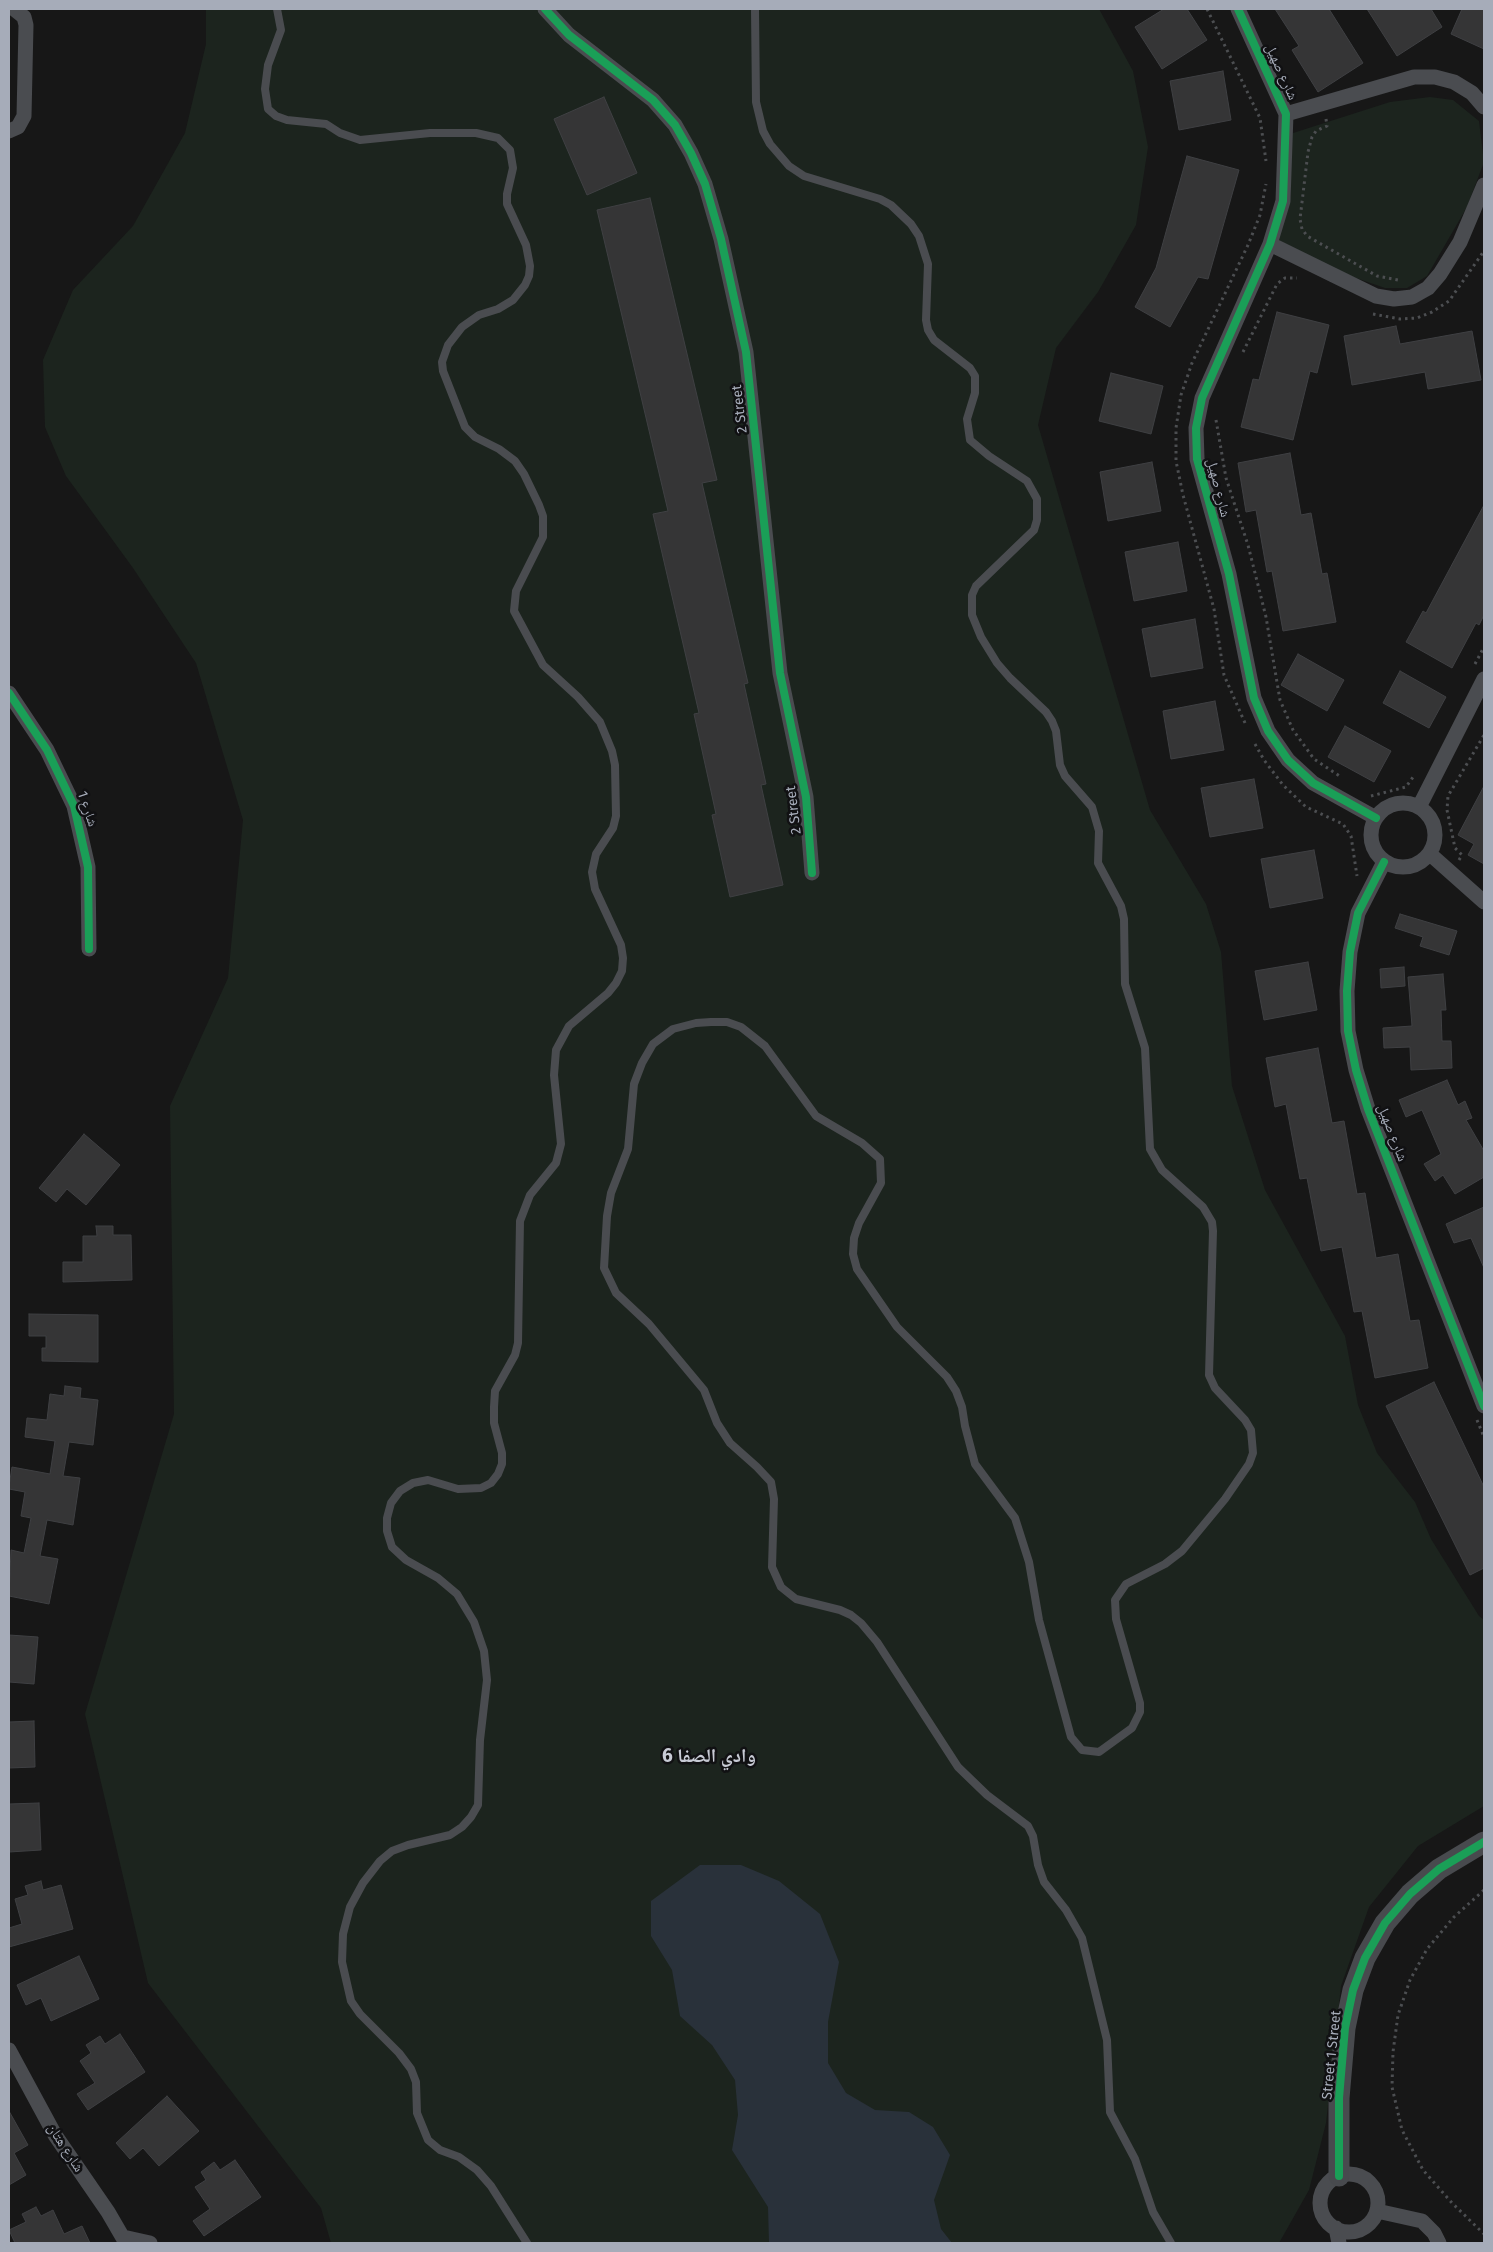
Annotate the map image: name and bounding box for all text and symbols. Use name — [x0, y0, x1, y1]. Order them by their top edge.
street label: شارع صهيل — [1261, 41, 1301, 103]
street label: 2 Street — [729, 384, 751, 434]
street label: شارع صهيل — [1203, 457, 1233, 519]
street label: 2 Street — [783, 785, 805, 835]
street label: شارع 1 — [73, 789, 101, 829]
street label: شارع صهيل — [1373, 1102, 1411, 1164]
district label: وادي الصفا 6 — [662, 1746, 756, 1768]
street label: Street 1 Street — [1319, 2010, 1345, 2100]
street label: شارع هتان — [43, 2121, 87, 2175]

